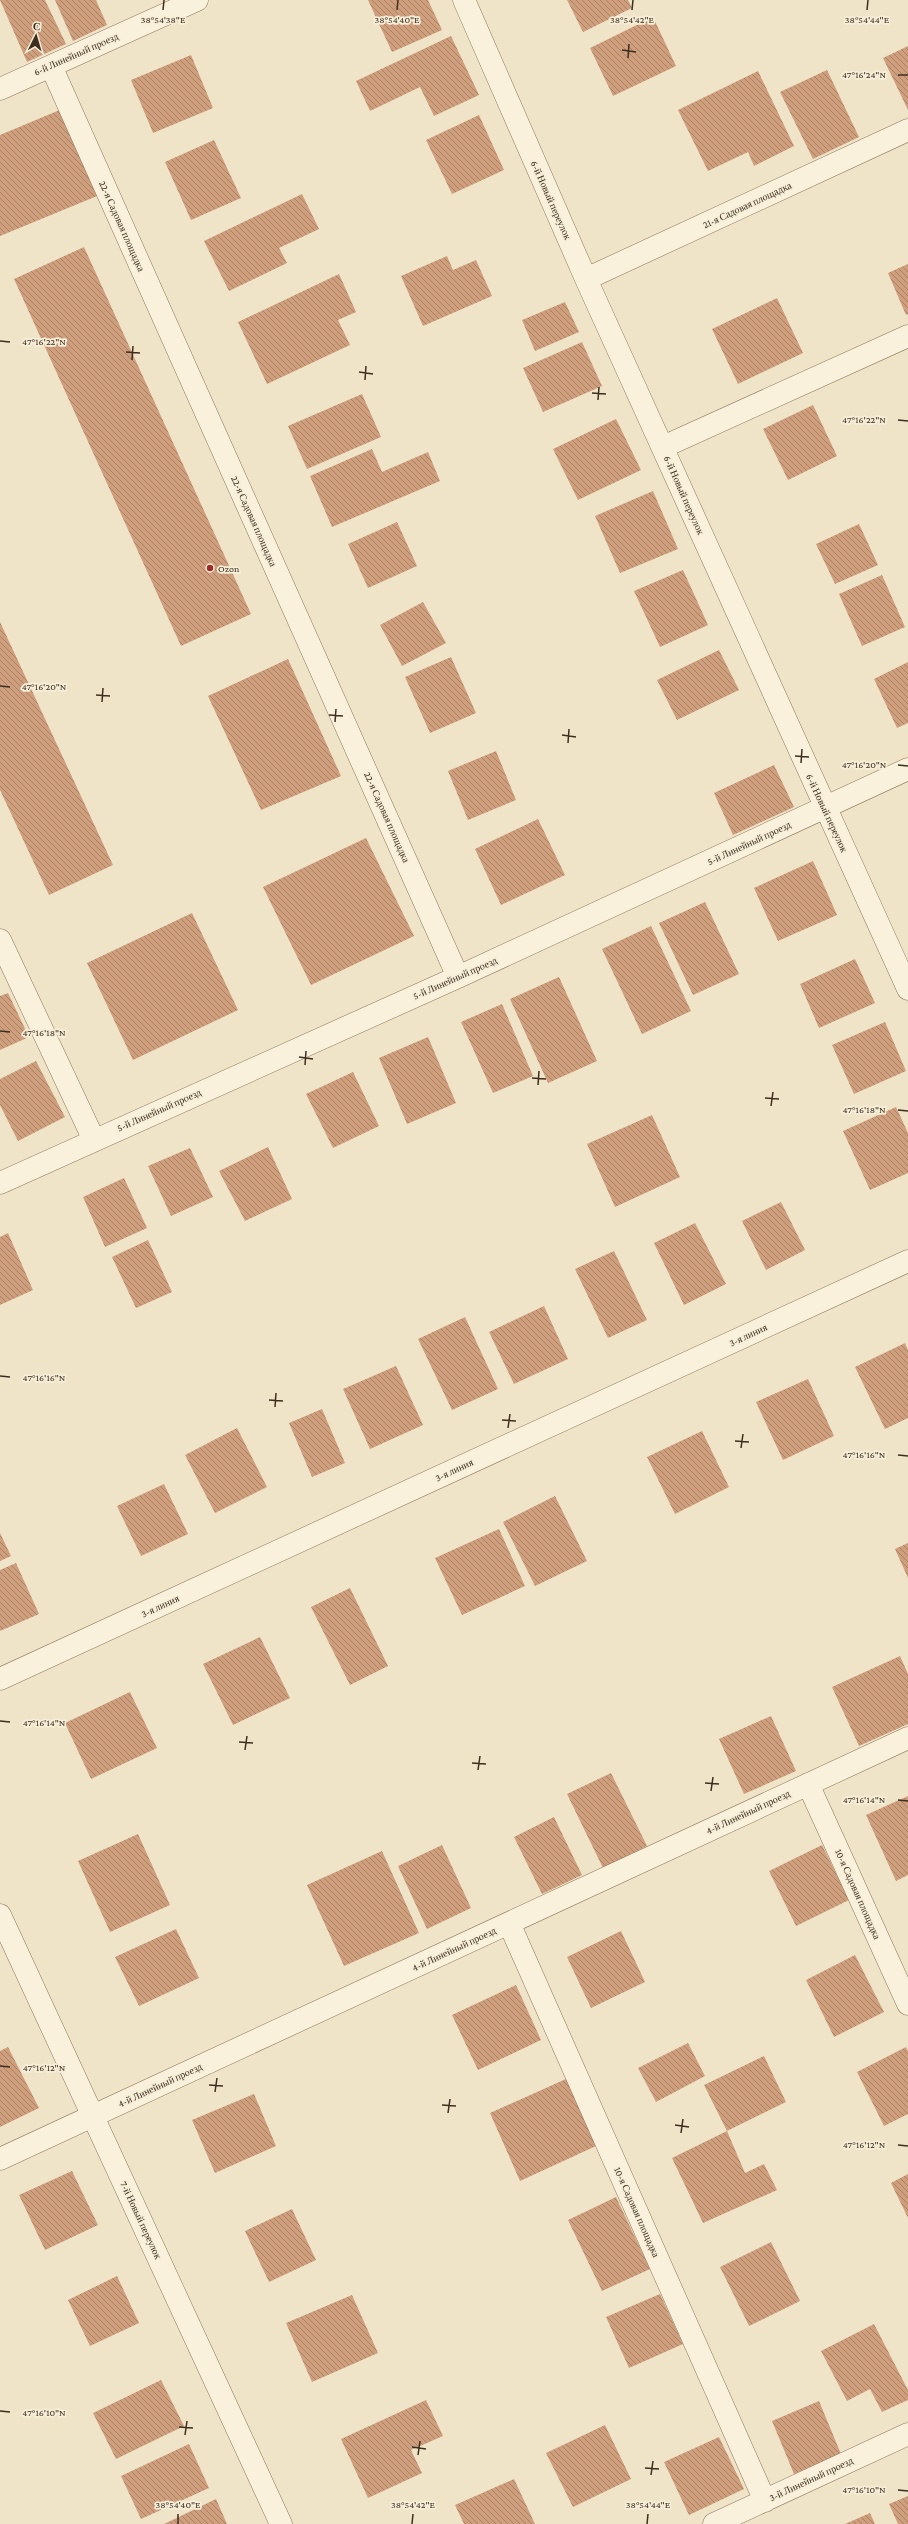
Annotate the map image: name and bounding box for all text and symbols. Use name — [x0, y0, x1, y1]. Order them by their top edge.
text: 38°54'38"E — [141, 14, 186, 25]
text: 38°54'40"E — [375, 14, 420, 25]
text: 38°54'42"E — [610, 14, 655, 25]
text: 38°54'44"E — [845, 14, 890, 25]
north arrow — [16, 16, 56, 56]
text: С — [32, 20, 41, 32]
street label: 6-й Линейный проезд — [32, 30, 120, 78]
text: 47°16'24"N — [842, 69, 886, 80]
street label: 6-й Новый переулок — [529, 159, 573, 241]
street label: 22-я Садовая площадка — [97, 179, 147, 274]
street label: 21-я Садовая площадка — [701, 179, 794, 230]
text: 47°16'22"N — [22, 336, 66, 347]
text: 47°16'22"N — [842, 414, 886, 425]
street label: 6-й Новый переулок — [662, 454, 706, 536]
street label: 22-я Садовая площадка — [229, 474, 279, 569]
marker: Ozon — [205, 563, 215, 573]
place label: Ozon — [218, 563, 240, 574]
text: 47°16'20"N — [22, 681, 67, 692]
text: 47°16'20"N — [842, 759, 887, 770]
street label: 22-я Садовая площадка — [362, 770, 412, 865]
street label: 6-й Новый переулок — [804, 772, 850, 854]
street label: 5-й Линейный проезд — [705, 819, 793, 867]
street label: 5-й Линейный проезд — [411, 954, 499, 1002]
text: 47°16'18"N — [22, 1027, 66, 1038]
street label: 5-й Линейный проезд — [115, 1086, 203, 1134]
text: 47°16'18"N — [842, 1104, 886, 1115]
street label: 3-я линия — [727, 1321, 769, 1349]
text: 47°16'16"N — [23, 1372, 66, 1383]
text: 47°16'16"N — [843, 1449, 886, 1460]
street label: 3-я линия — [433, 1456, 475, 1484]
street label: 3-я линия — [139, 1592, 181, 1620]
text: 47°16'14"N — [23, 1717, 66, 1728]
street label: 4-й Линейный проезд — [704, 1788, 792, 1836]
text: 47°16'14"N — [843, 1794, 886, 1805]
street label: 10-я Садовая площадка — [833, 1847, 883, 1941]
street label: 4-й Линейный проезд — [410, 1925, 498, 1973]
street label: 4-й Линейный проезд — [116, 2061, 204, 2109]
text: 47°16'12"N — [23, 2062, 66, 2073]
text: 47°16'12"N — [843, 2139, 886, 2150]
street label: 10-я Садовая площадка — [612, 2165, 662, 2259]
street label: 7-й Новый переулок — [118, 2179, 164, 2261]
text: 47°16'10"N — [22, 2407, 66, 2418]
street label: 3-й Линейный проезд — [767, 2455, 855, 2503]
text: 47°16'10"N — [842, 2484, 886, 2495]
text: 38°54'40"E — [156, 2499, 201, 2510]
text: 38°54'42"E — [391, 2499, 436, 2510]
text: 38°54'44"E — [626, 2499, 671, 2510]

